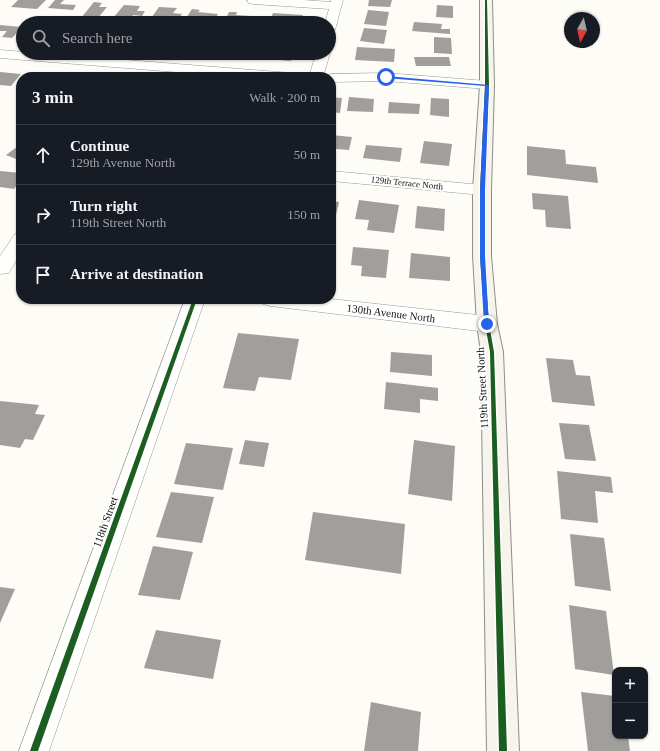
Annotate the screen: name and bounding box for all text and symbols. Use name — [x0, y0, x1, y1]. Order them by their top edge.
north arrow — [564, 12, 600, 48]
search box — [16, 16, 336, 60]
icon: search — [30, 27, 52, 49]
text: Search here — [62, 30, 132, 46]
route start — [377, 68, 395, 86]
text: 3 min — [32, 88, 73, 107]
text: Walk · 200 m — [249, 90, 320, 105]
text: Continue — [70, 138, 129, 154]
icon: ahead — [32, 144, 54, 166]
text: 50 m — [294, 147, 320, 162]
text: 129th Avenue North — [70, 155, 175, 170]
street label: 129th Terrace North — [370, 174, 444, 192]
text: Turn right — [70, 198, 137, 214]
icon: right — [32, 204, 54, 226]
text: 150 m — [287, 207, 320, 222]
text: 119th Street North — [70, 215, 166, 230]
icon: arrive — [32, 264, 54, 286]
text: Arrive at destination — [70, 266, 203, 282]
street label: 130th Avenue North — [346, 302, 436, 324]
route end — [478, 315, 496, 333]
street label: 119th Street North — [474, 347, 490, 429]
street label: 118th Street — [90, 495, 120, 549]
map controls — [612, 667, 648, 739]
button: + — [612, 667, 648, 703]
button: − — [612, 703, 648, 739]

